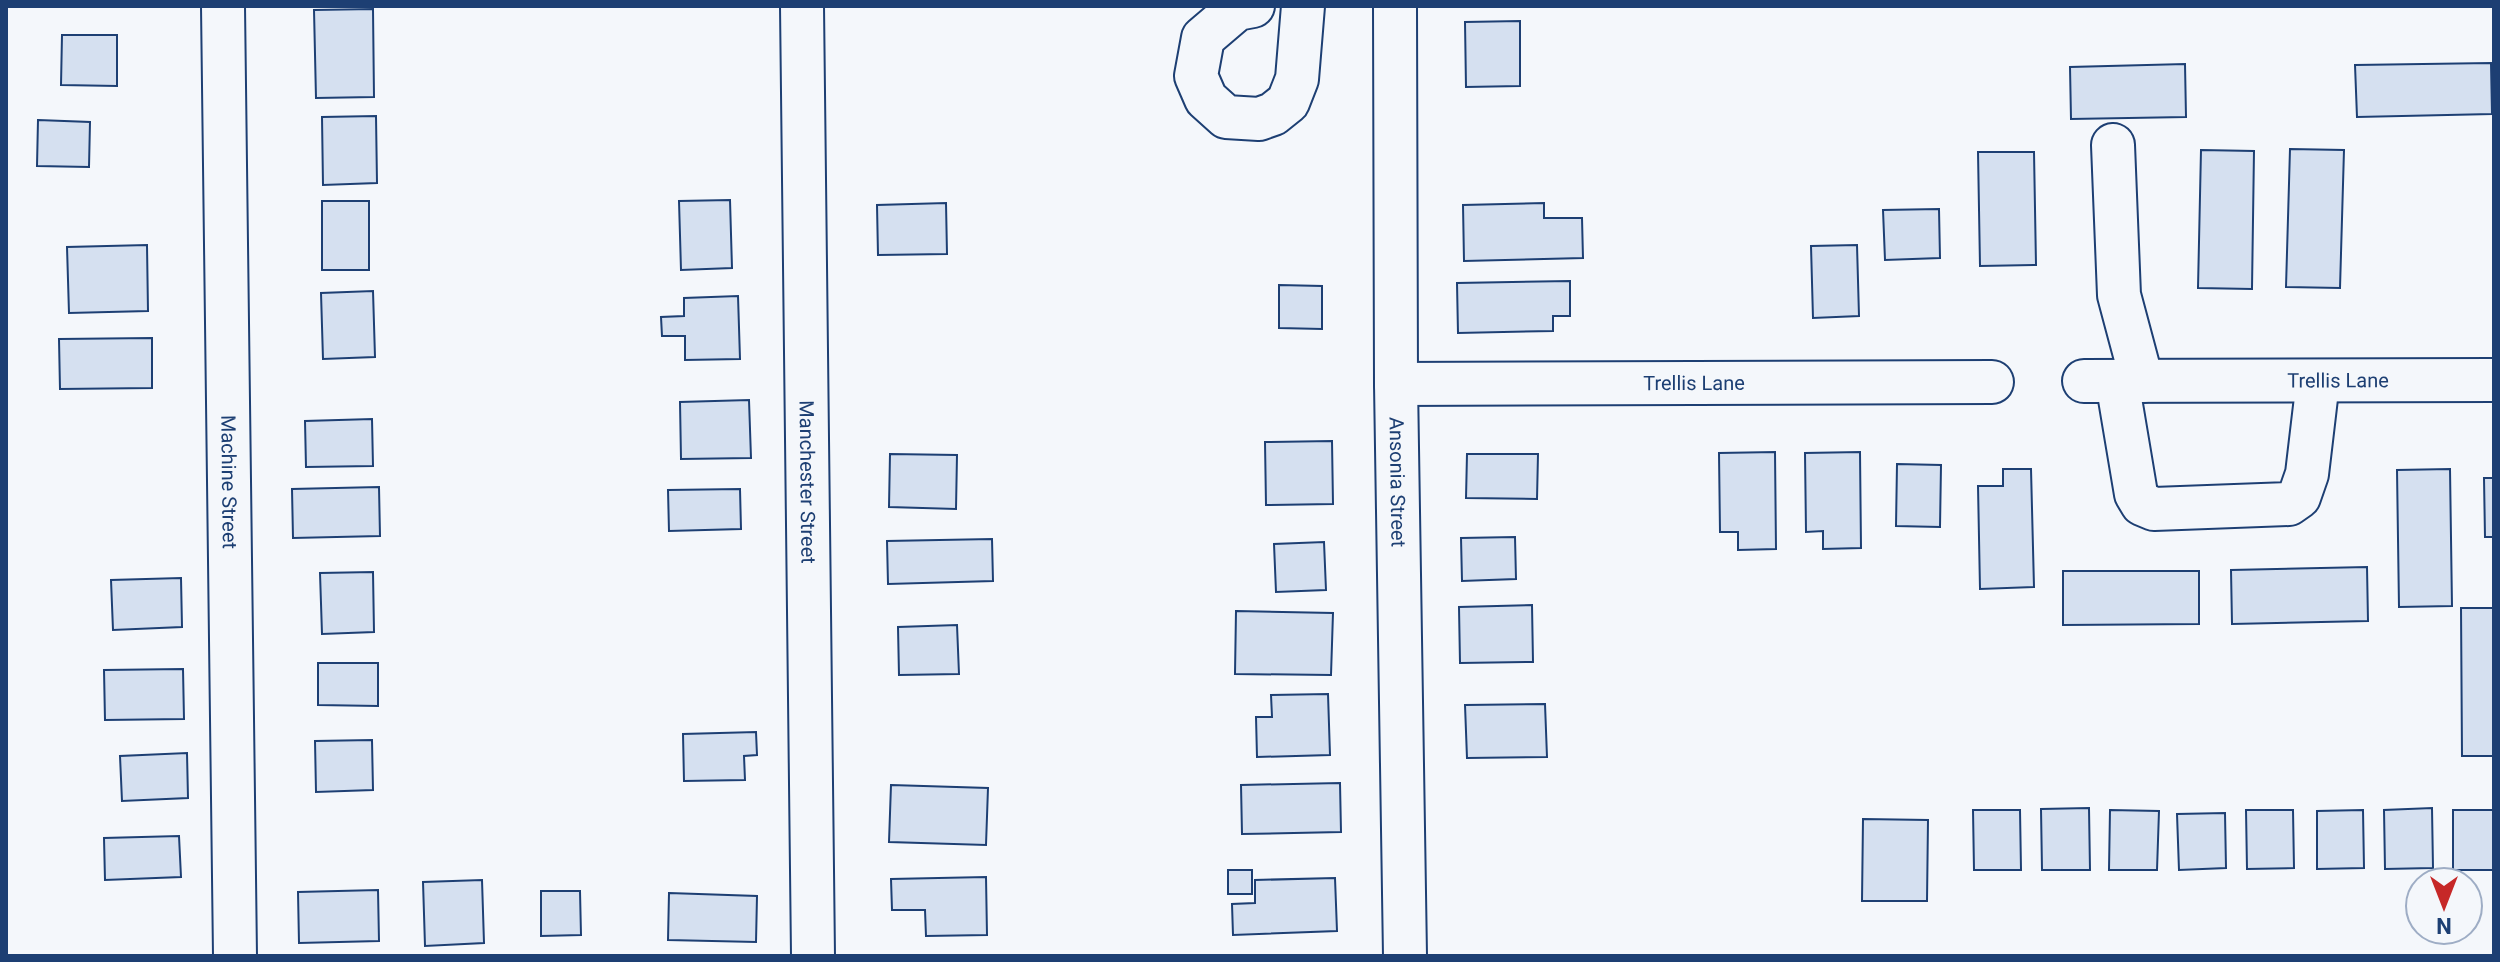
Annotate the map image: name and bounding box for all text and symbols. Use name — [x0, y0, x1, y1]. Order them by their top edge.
street label: Trellis Lane — [2287, 368, 2389, 393]
street label: Trellis Lane — [1643, 371, 1745, 395]
street label: Manchester Street — [795, 400, 820, 564]
street label: Machine Street — [216, 415, 242, 549]
street label: Ansonia Street — [1385, 417, 1411, 547]
north arrow — [2404, 866, 2484, 946]
text: N — [2436, 913, 2452, 938]

